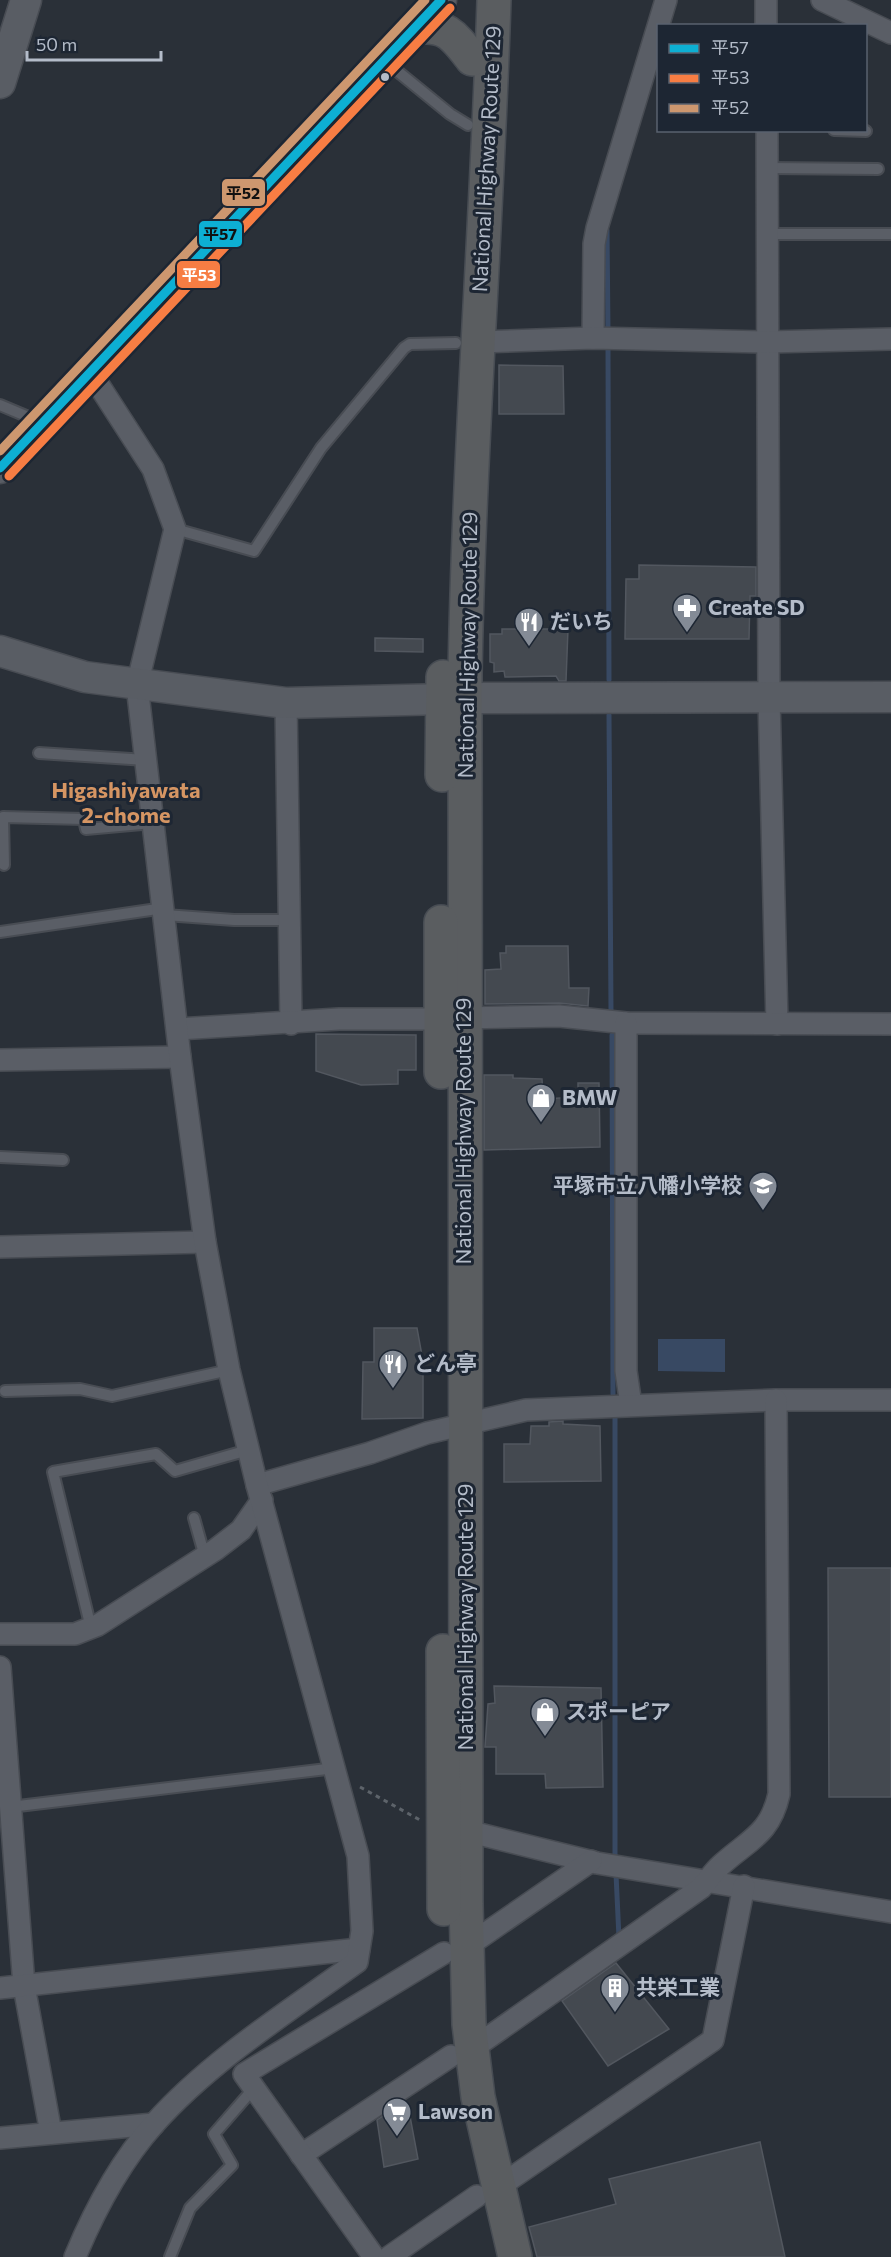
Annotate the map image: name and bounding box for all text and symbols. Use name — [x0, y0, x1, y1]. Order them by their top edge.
scale bar — [27, 24, 160, 62]
legend — [657, 24, 867, 132]
street label: National Highway Route 129 — [466, 25, 505, 293]
text: 50 m — [36, 33, 77, 55]
text: 平57 — [711, 36, 749, 58]
text: 平53 — [711, 66, 750, 88]
unlabelled marker — [379, 71, 391, 83]
text: 平52 — [711, 96, 749, 118]
line badge: 平52 — [221, 178, 266, 207]
text: 平52 — [226, 183, 260, 202]
line badge: 平57 — [198, 220, 243, 248]
text: 平57 — [203, 224, 237, 243]
line badge: 平53 — [176, 260, 221, 289]
text: 平53 — [182, 265, 216, 284]
street label: National Highway Route 129 — [452, 511, 481, 779]
pharmacy icon: Create SD — [671, 592, 703, 634]
place label: Create SD — [708, 594, 805, 619]
restaurant icon: だいち — [513, 606, 545, 648]
place label: だいち — [550, 608, 613, 633]
district label: Higashiyawata 2-chome — [51, 776, 201, 828]
street label: National Highway Route 129 — [450, 998, 475, 1264]
shop icon: BMW — [525, 1082, 557, 1124]
place label: BMW — [562, 1084, 617, 1109]
school or university icon: 平塚市立八幡小学校 — [747, 1170, 779, 1212]
place label: 平塚市立八幡小学校 — [553, 1172, 742, 1197]
restaurant icon: どん亭 — [377, 1348, 409, 1390]
place label: どん亭 — [414, 1350, 477, 1375]
street label: National Highway Route 129 — [452, 1484, 477, 1750]
shop icon: スポーピア — [529, 1696, 561, 1738]
place label: スポーピア — [566, 1698, 671, 1723]
building icon: 共栄工業 — [599, 1972, 631, 2014]
place label: 共栄工業 — [636, 1974, 720, 1999]
supermarket icon: Lawson — [381, 2096, 413, 2138]
place label: Lawson — [418, 2098, 493, 2123]

